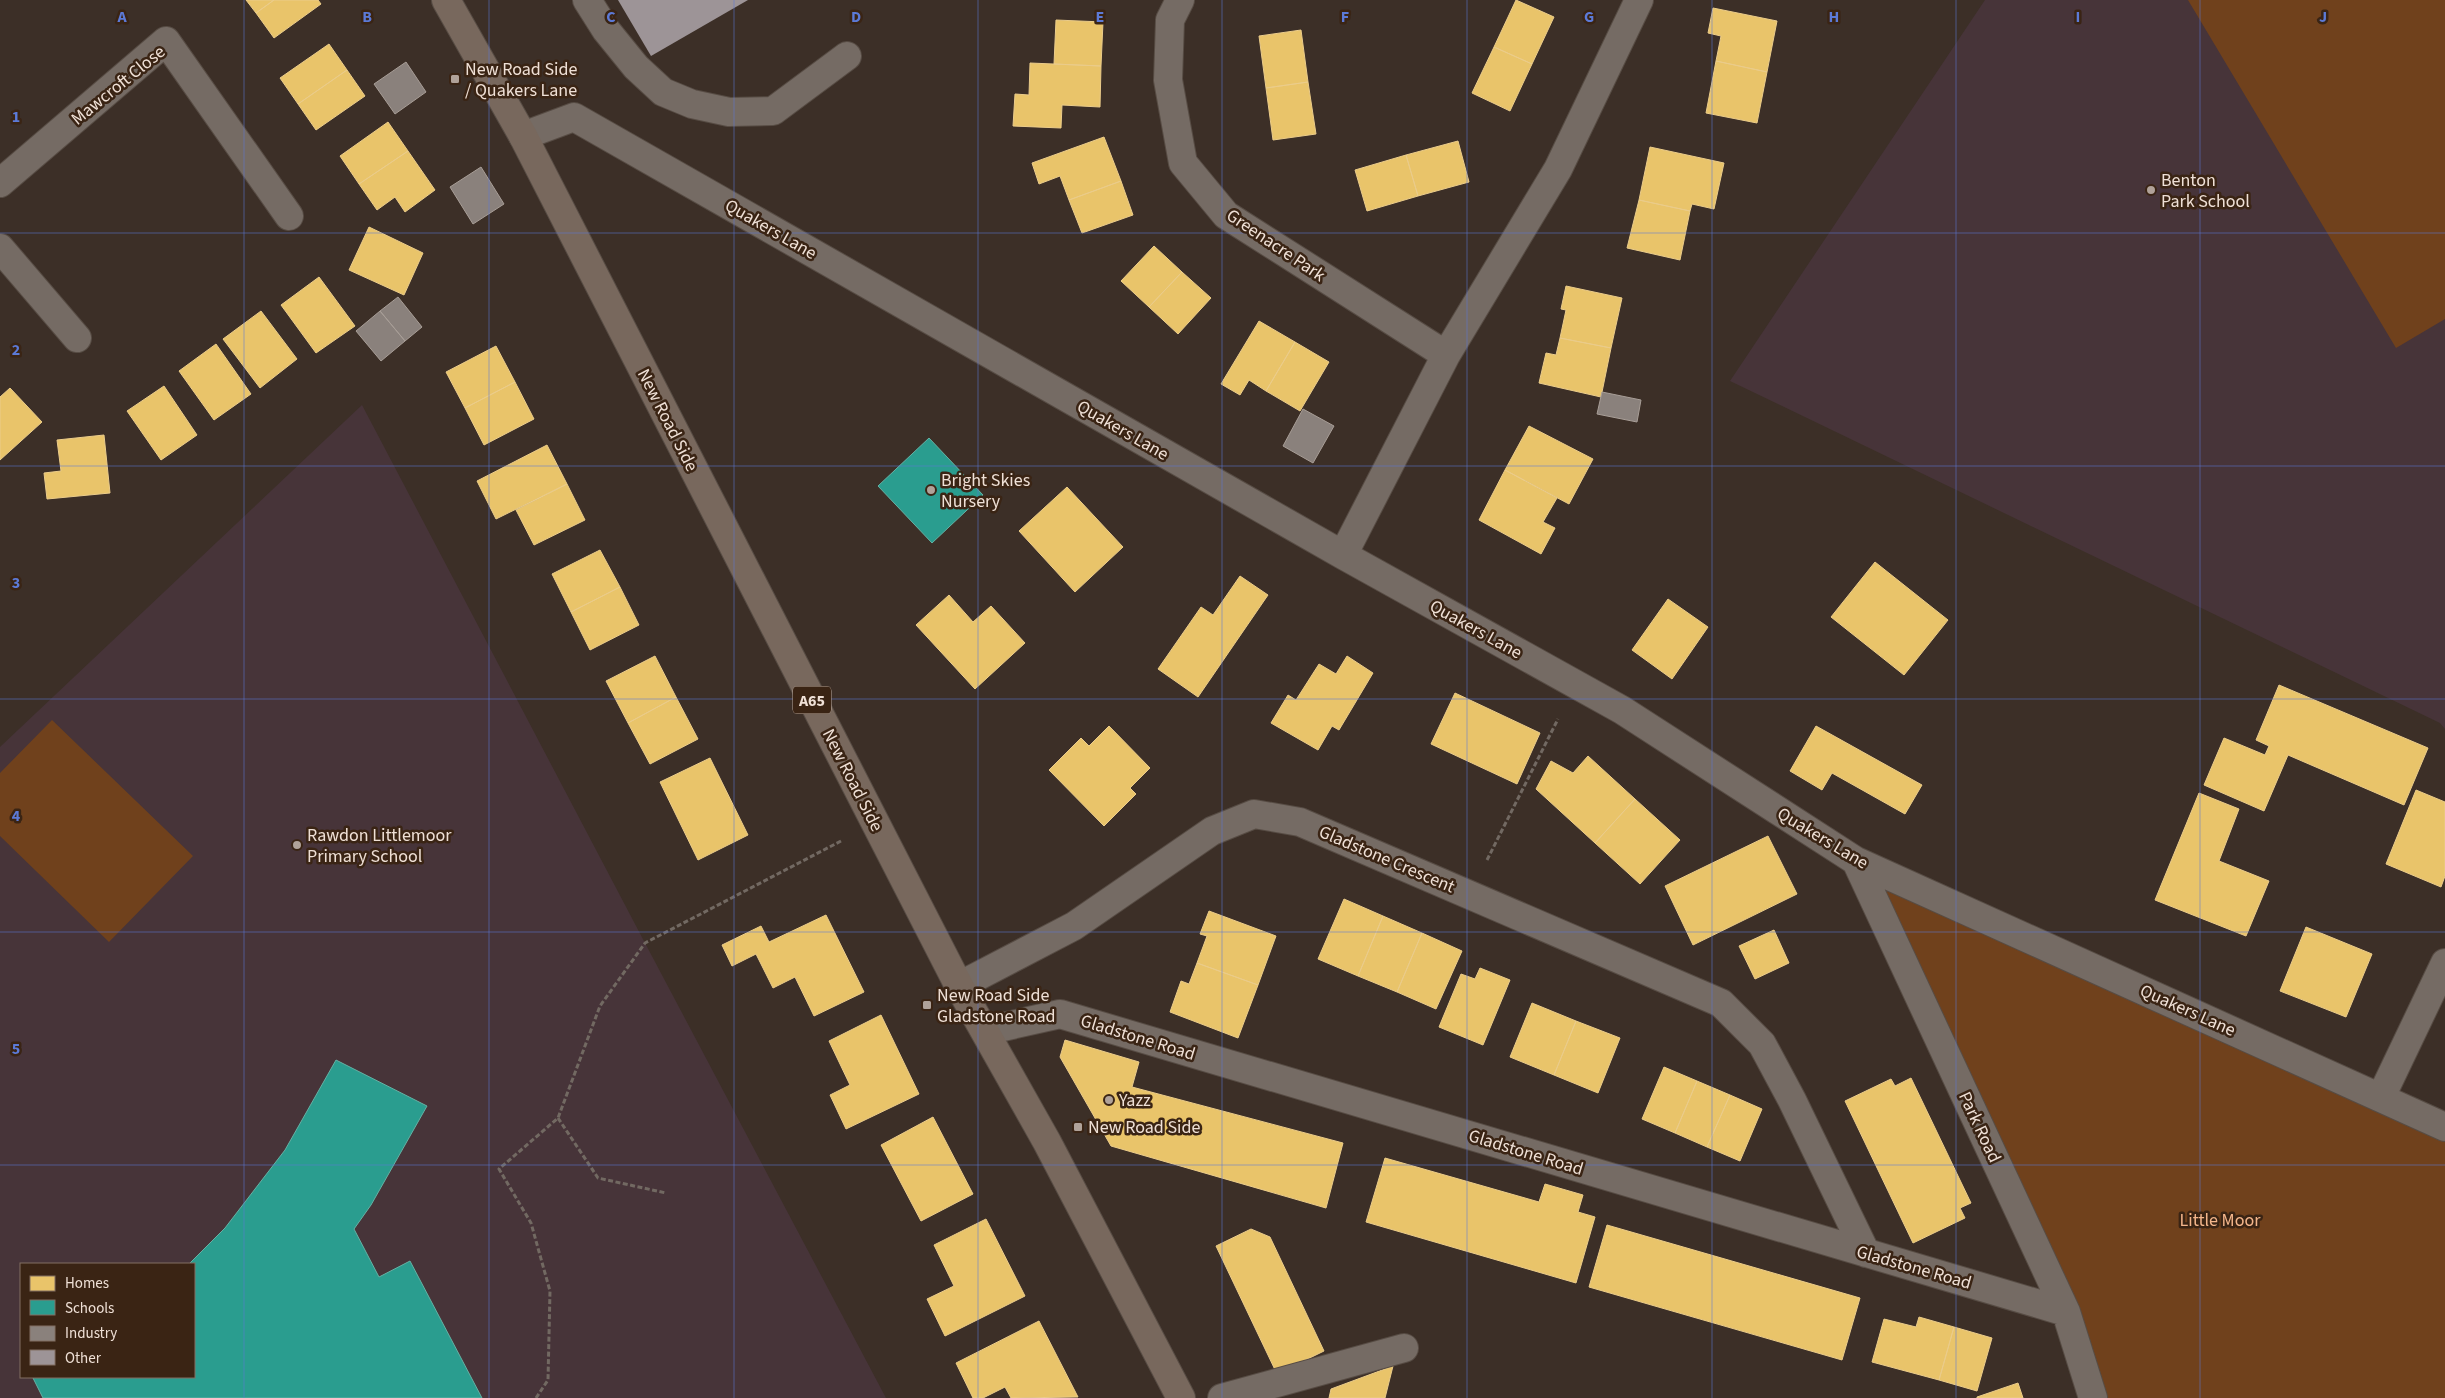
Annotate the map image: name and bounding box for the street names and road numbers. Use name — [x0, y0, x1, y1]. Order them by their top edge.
street label: Mawcroft Close — [66, 40, 171, 131]
street label: Quakers Lane — [720, 193, 821, 266]
street label: Greenacre Park — [1221, 203, 1330, 288]
street label: New Road Side — [631, 364, 704, 476]
street label: Quakers Lane — [1072, 394, 1173, 467]
street label: Quakers Lane — [1425, 594, 1527, 665]
road number: A65 — [793, 686, 831, 714]
street label: New Road Side — [816, 724, 889, 836]
street label: Quakers Lane — [1772, 801, 1873, 876]
street label: Gladstone Crescent — [1315, 820, 1459, 899]
street label: Quakers Lane — [2136, 978, 2240, 1043]
street label: Gladstone Road — [1078, 1008, 1198, 1067]
street label: Park Road — [1952, 1088, 2007, 1167]
street label: Gladstone Road — [1466, 1123, 1586, 1182]
street label: Gladstone Road — [1853, 1239, 1974, 1296]

